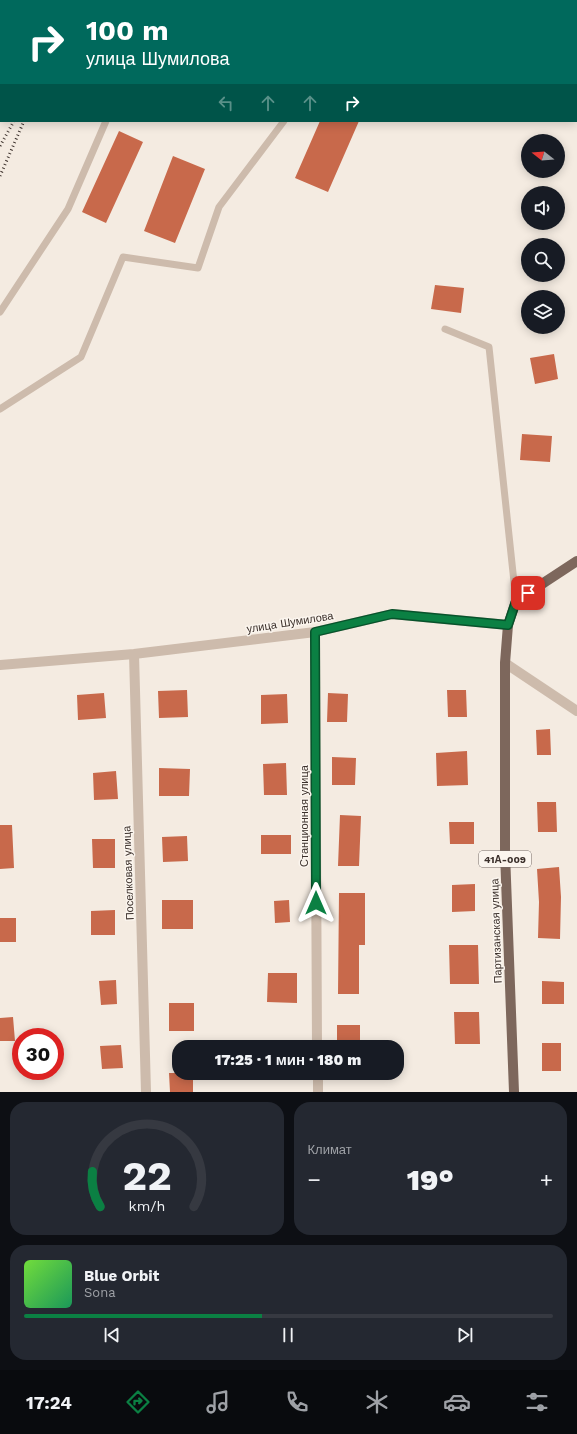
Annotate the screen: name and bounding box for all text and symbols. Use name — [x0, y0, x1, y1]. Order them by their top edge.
text: 100 m — [86, 14, 169, 47]
icon: right — [20, 16, 72, 68]
text: улица Шумилова — [86, 48, 229, 69]
icon: left — [215, 92, 237, 114]
icon: ahead — [257, 92, 279, 114]
icon: ahead — [299, 92, 321, 114]
icon: right — [341, 92, 363, 114]
north arrow — [521, 134, 565, 178]
map controls — [521, 134, 565, 334]
button: sound — [521, 186, 565, 230]
button: search — [521, 238, 565, 282]
button: layers — [521, 290, 565, 334]
pin — [511, 576, 545, 610]
icon: arrive — [517, 582, 539, 604]
street label: улица Шумилова — [246, 609, 335, 636]
street label: Станционная улица — [298, 764, 311, 867]
street label: Поселковая улица — [120, 825, 137, 920]
road number: 41А-009 — [479, 851, 531, 867]
street label: Партизанская улица — [488, 877, 505, 984]
position arrow — [295, 882, 337, 924]
speed limit sign: 30 — [12, 1028, 64, 1080]
text: 17:25 · 1 мин · 180 m — [215, 1051, 361, 1069]
text: Климат — [308, 1142, 352, 1157]
text: 22 — [122, 1150, 172, 1199]
text: 19° — [407, 1162, 454, 1197]
text: − — [308, 1167, 321, 1192]
text: + — [540, 1167, 553, 1192]
text: km/h — [128, 1197, 165, 1213]
text: Blue Orbit — [84, 1267, 159, 1285]
text: Sona — [84, 1285, 116, 1300]
icon: previous — [101, 1324, 123, 1346]
icon: pause — [277, 1324, 299, 1346]
icon: next — [454, 1324, 476, 1346]
icon: directions — [124, 1388, 152, 1416]
icon: music — [204, 1388, 232, 1416]
icon: phone — [283, 1388, 311, 1416]
icon: climate — [363, 1388, 391, 1416]
icon: car — [443, 1388, 471, 1416]
icon: filters — [523, 1388, 551, 1416]
text: 17:24 — [26, 1392, 72, 1413]

